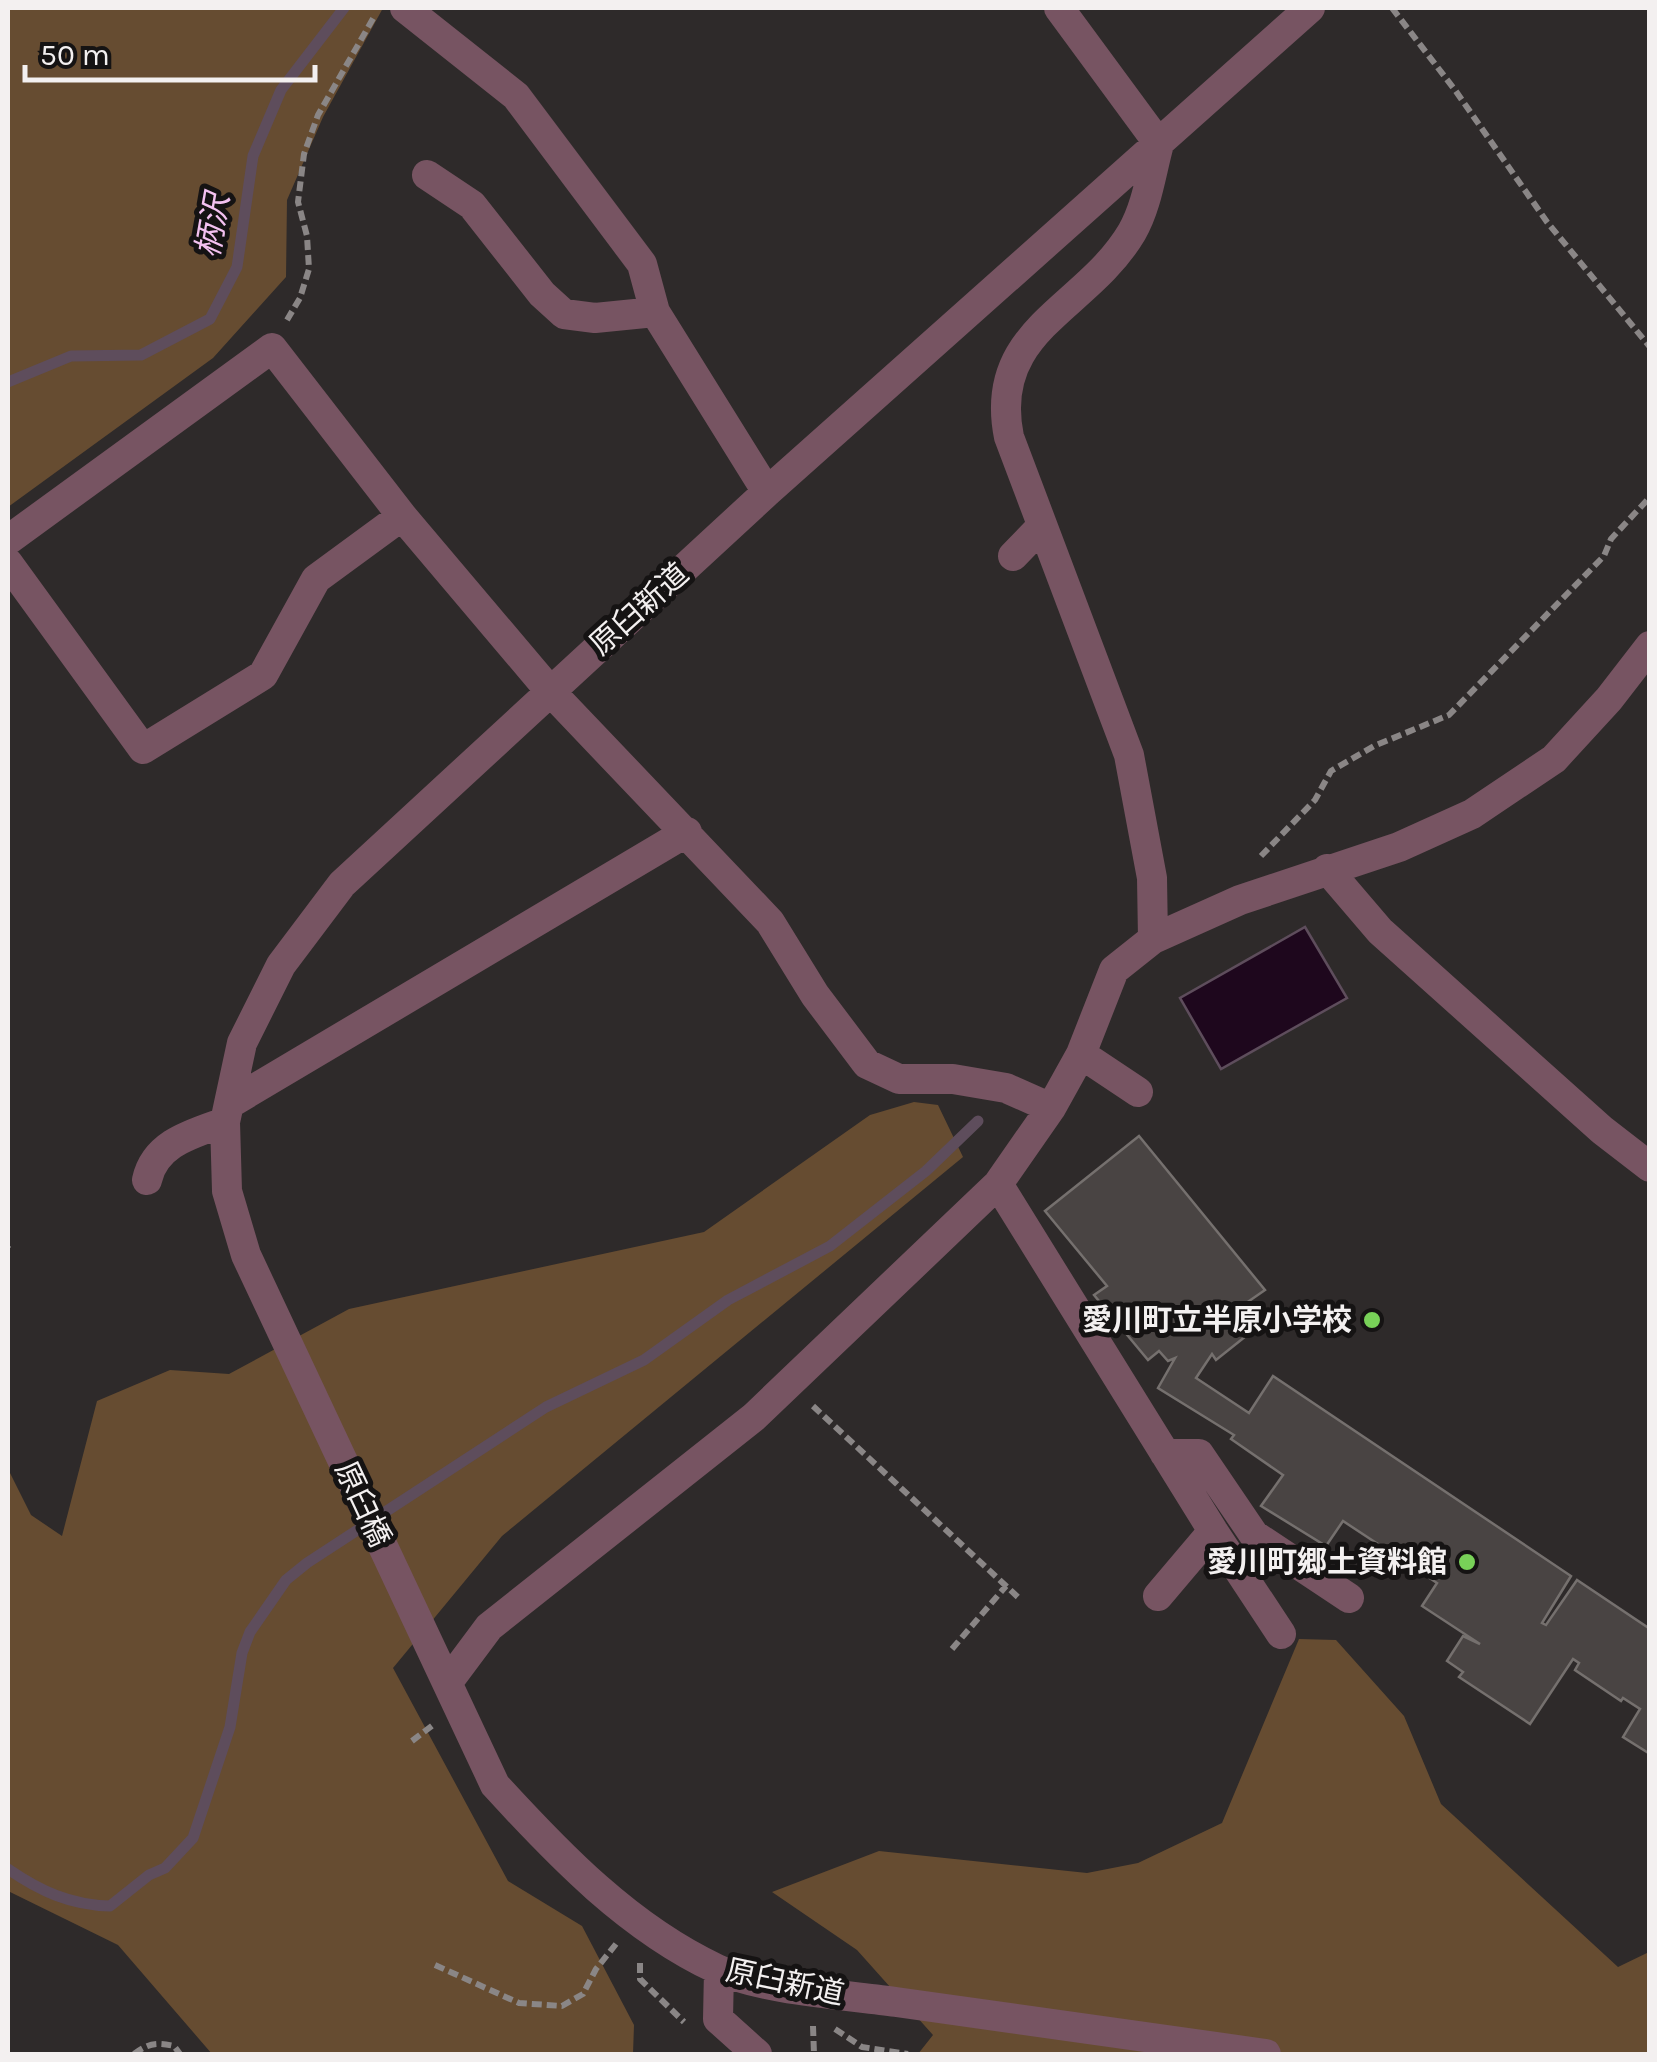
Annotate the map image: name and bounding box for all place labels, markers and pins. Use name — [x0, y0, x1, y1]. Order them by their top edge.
place label: 愛川町立半原小学校 — [1082, 1302, 1352, 1338]
marker: 愛川町立半原小学校 — [1361, 1309, 1383, 1331]
place label: 愛川町郷土資料館 — [1207, 1544, 1447, 1580]
marker: 愛川町郷土資料館 — [1456, 1551, 1478, 1573]

